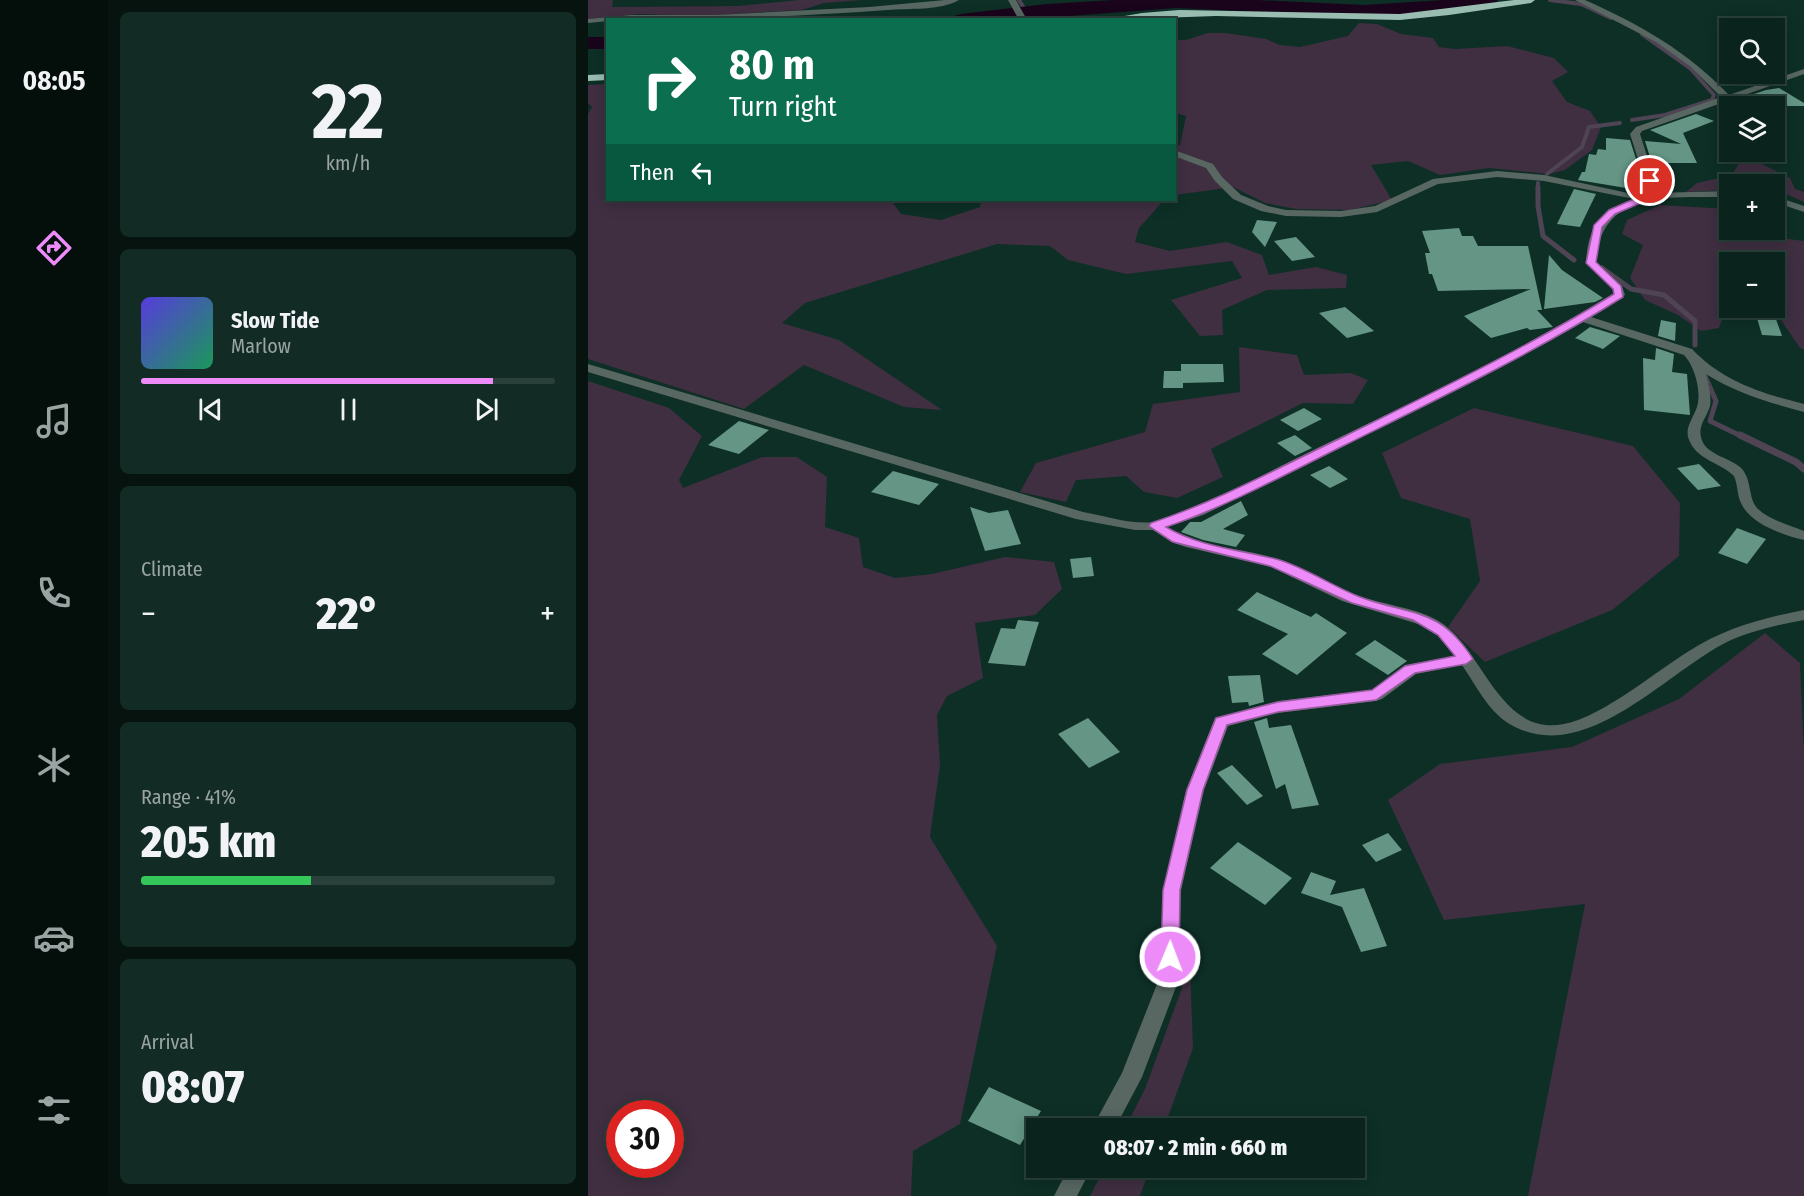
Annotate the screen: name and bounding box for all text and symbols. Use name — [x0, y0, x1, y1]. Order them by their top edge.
map controls — [1719, 18, 1785, 318]
button: search — [1719, 18, 1785, 84]
text: 80 m — [729, 40, 815, 90]
icon: right — [630, 42, 708, 120]
text: 08:05 — [22, 65, 86, 97]
text: 22 — [312, 65, 384, 159]
text: Turn right — [729, 91, 837, 123]
button: layers — [1719, 96, 1785, 162]
text: km/h — [326, 151, 370, 175]
pin — [1624, 155, 1675, 206]
icon: left — [686, 156, 719, 189]
text: Then — [630, 159, 674, 186]
icon: arrive — [1633, 164, 1666, 197]
button: + — [1719, 174, 1785, 240]
icon: directions — [33, 227, 75, 269]
button: − — [1719, 252, 1785, 318]
text: Slow Tide — [231, 307, 319, 334]
text: Marlow — [231, 334, 291, 358]
icon: previous — [194, 393, 227, 426]
icon: pause — [332, 393, 365, 426]
icon: next — [470, 393, 503, 426]
icon: music — [33, 400, 75, 442]
text: Climate — [141, 557, 203, 581]
icon: phone — [33, 572, 75, 614]
text: 22° — [316, 587, 380, 641]
text: − — [141, 594, 156, 634]
text: + — [540, 594, 555, 634]
icon: climate — [33, 744, 75, 786]
text: Range · 41% — [141, 785, 236, 809]
text: 205 km — [141, 815, 276, 869]
icon: car — [33, 917, 75, 959]
position arrow — [1138, 925, 1202, 989]
text: Arrival — [141, 1030, 194, 1054]
text: 08:07 — [141, 1060, 244, 1114]
icon: filters — [33, 1089, 75, 1131]
speed limit sign: 30 — [606, 1100, 684, 1178]
text: 08:07 · 2 min · 660 m — [1104, 1134, 1287, 1161]

